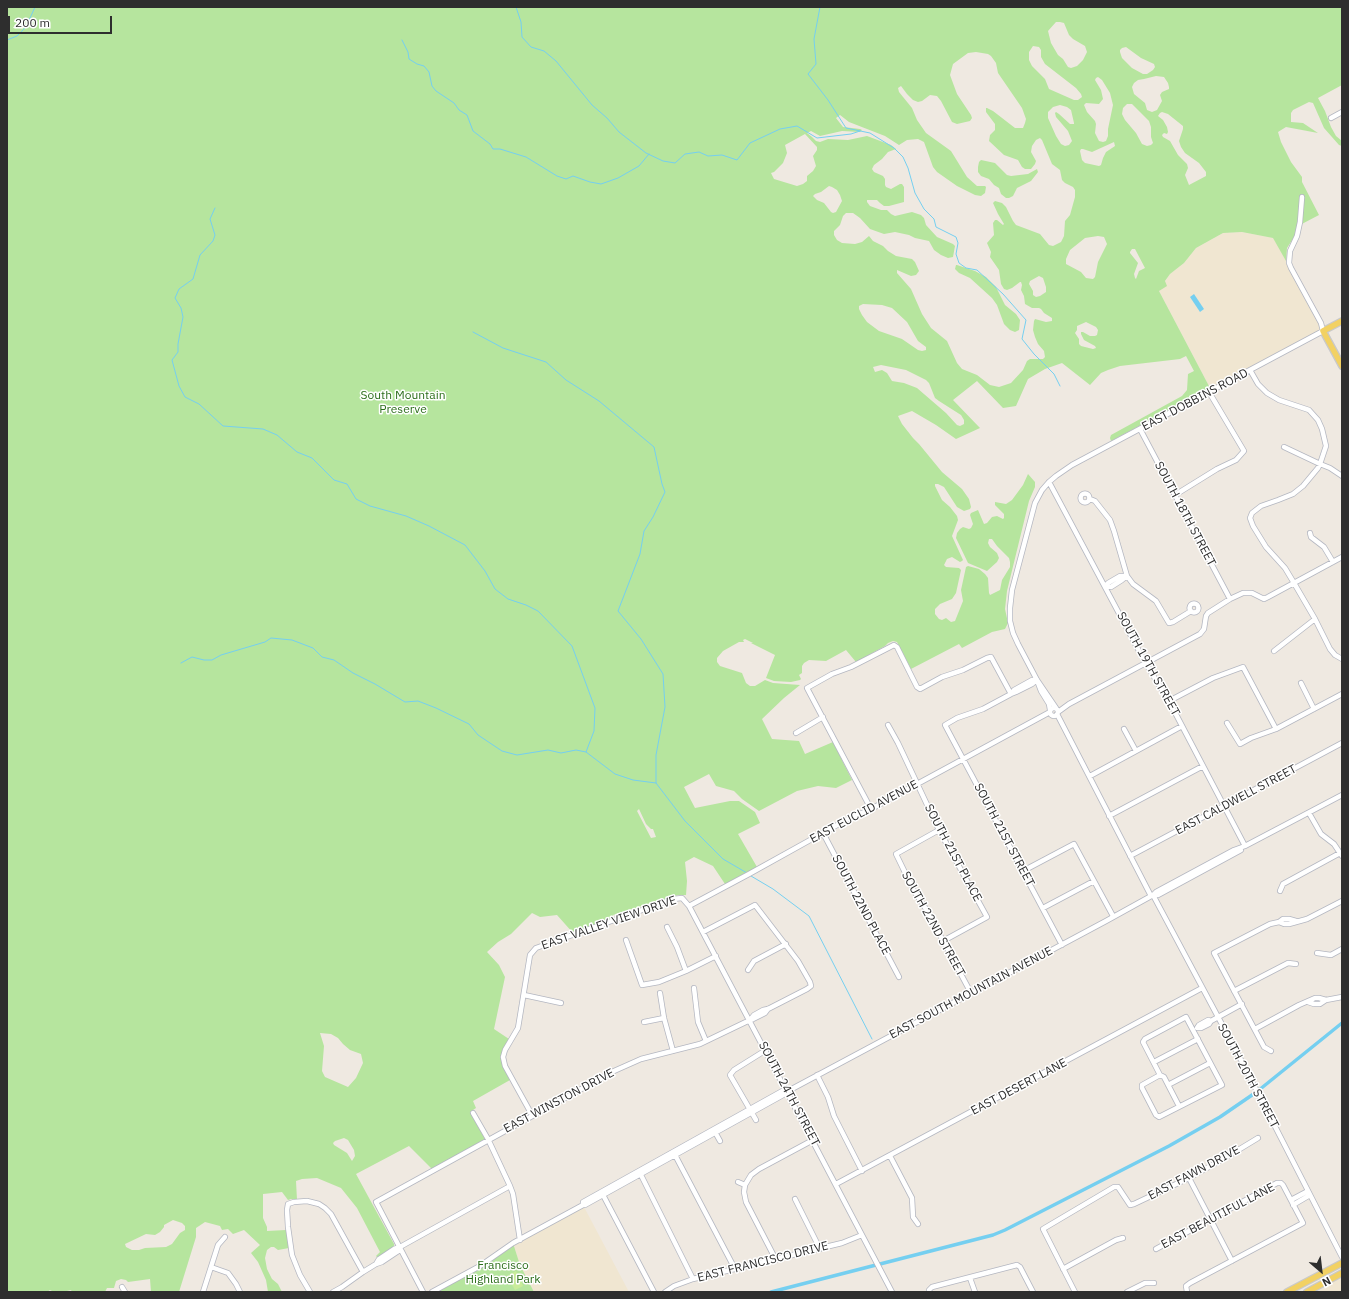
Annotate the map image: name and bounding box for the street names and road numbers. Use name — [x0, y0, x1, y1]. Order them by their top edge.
street label: EAST DOBBINS ROAD — [1139, 366, 1251, 434]
street label: SOUTH 18TH STREET — [1151, 459, 1219, 569]
street label: SOUTH 19TH STREET — [1113, 610, 1183, 718]
street label: EAST CALDWELL STREET — [1173, 762, 1299, 838]
street label: EAST EUCLID AVENUE — [807, 777, 921, 847]
street label: SOUTH 21ST STREET — [971, 781, 1037, 889]
street label: SOUTH 21ST PLACE — [921, 802, 985, 904]
street label: SOUTH 22ND PLACE — [829, 853, 893, 957]
street label: SOUTH 22ND STREET — [898, 869, 968, 979]
street label: EAST VALLEY VIEW DRIVE — [540, 893, 678, 953]
street label: EAST SOUTH MOUNTAIN AVENUE — [887, 944, 1055, 1042]
street label: SOUTH 20TH STREET — [1214, 1021, 1282, 1131]
street label: SOUTH 24TH STREET — [755, 1039, 823, 1149]
street label: EAST DESERT LANE — [969, 1056, 1069, 1118]
street label: EAST WINSTON DRIVE — [501, 1066, 617, 1136]
street label: EAST FAWN DRIVE — [1146, 1143, 1242, 1203]
street label: EAST BEAUTIFUL LANE — [1159, 1180, 1277, 1252]
street label: EAST FRANCISCO DRIVE — [696, 1239, 830, 1285]

